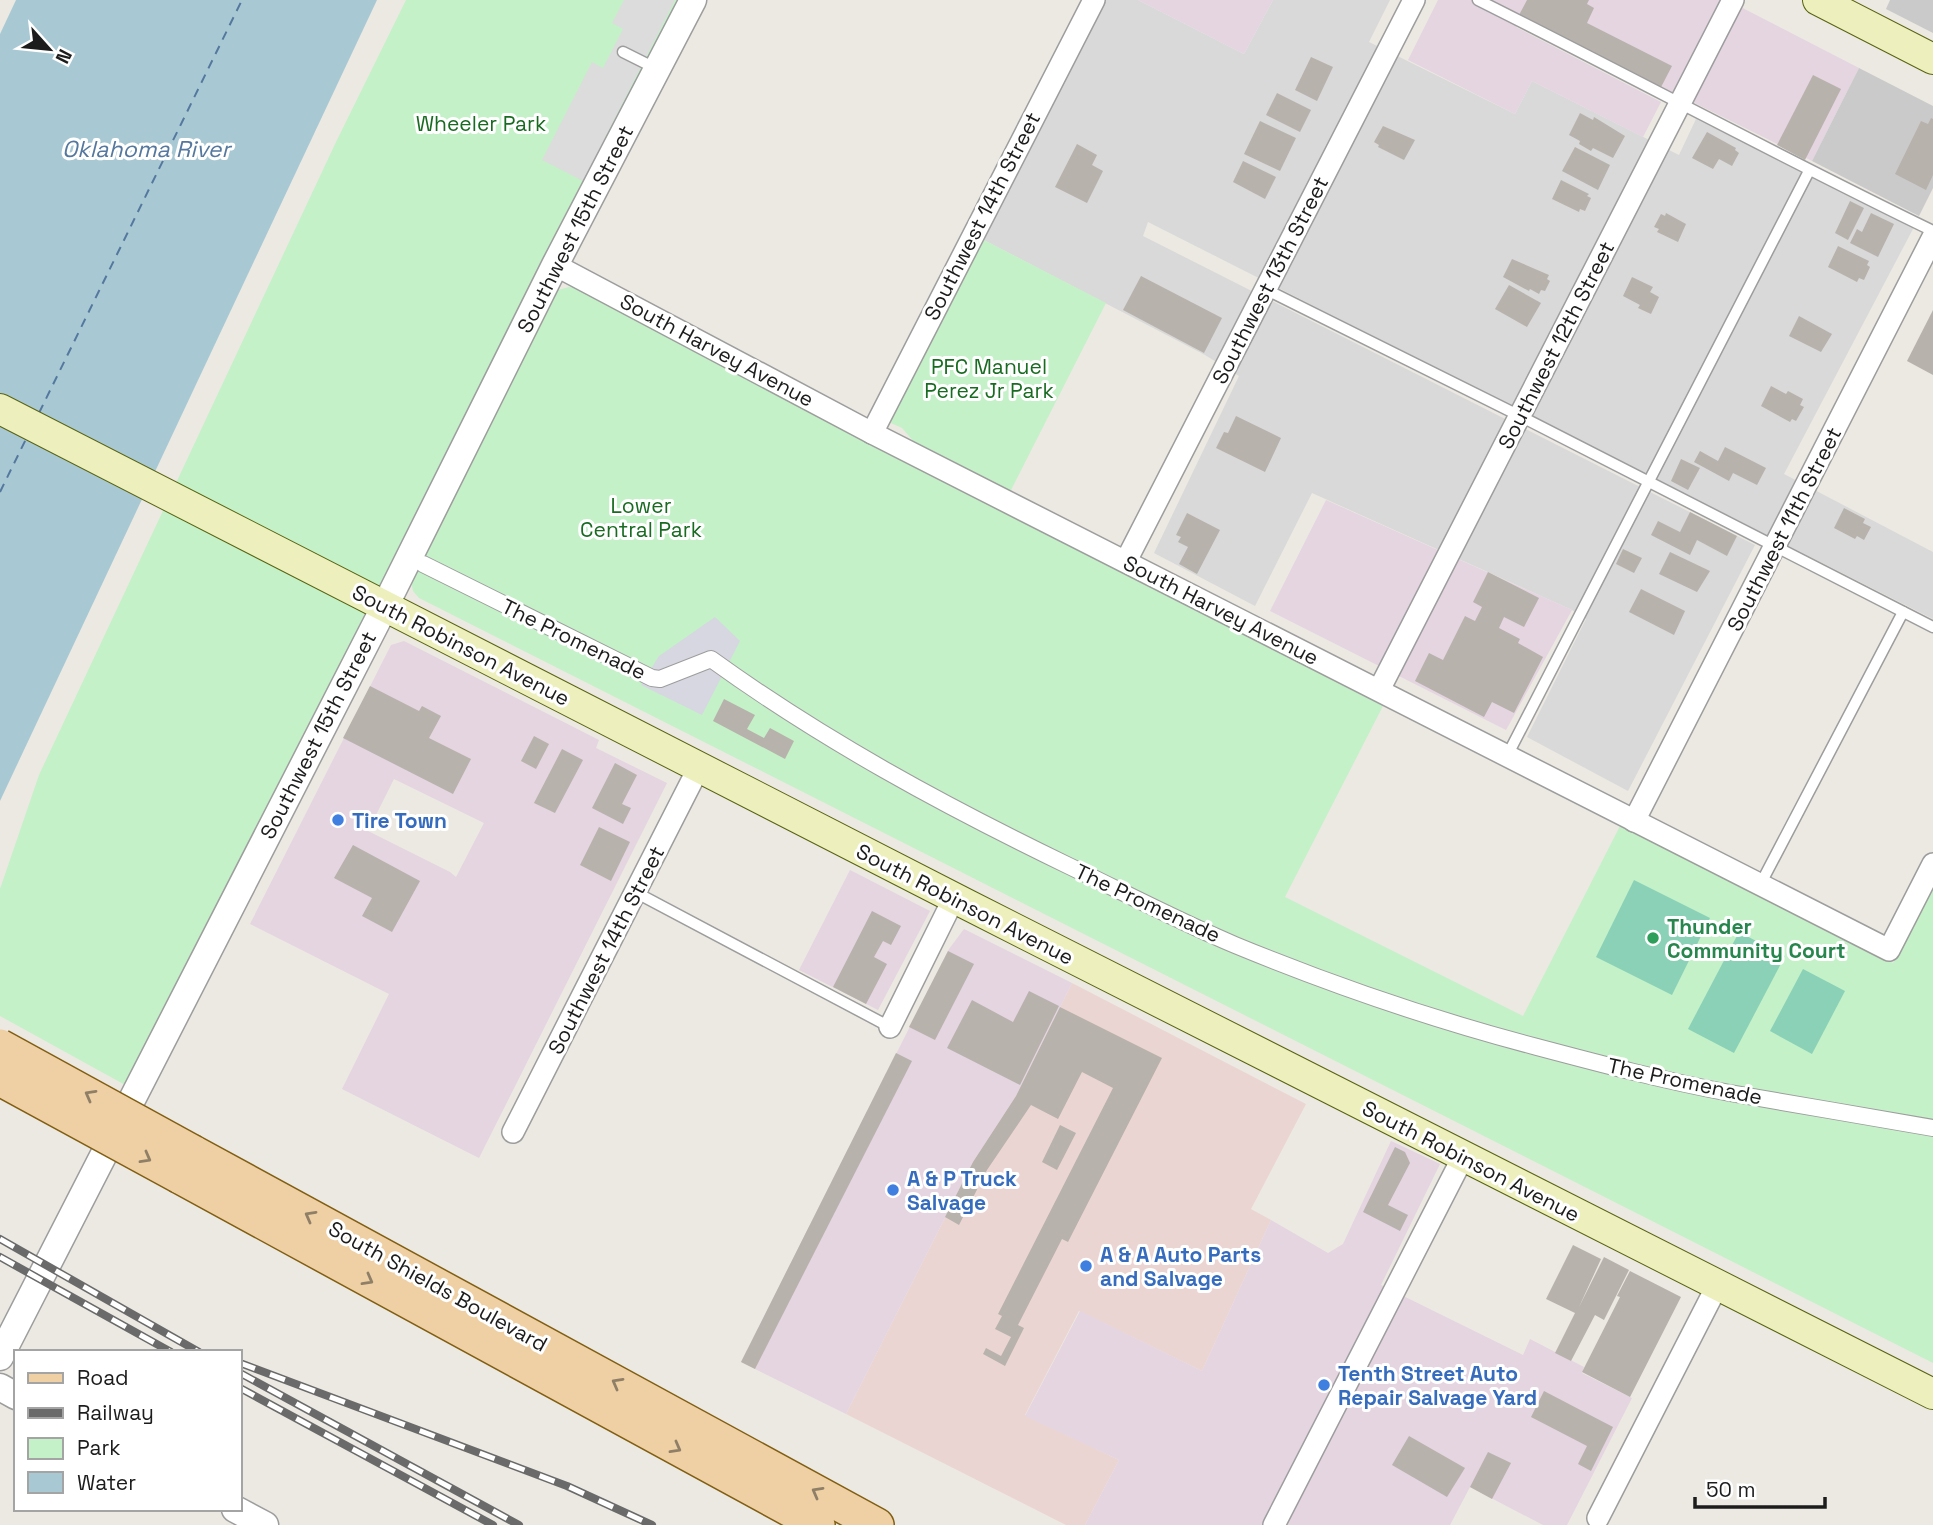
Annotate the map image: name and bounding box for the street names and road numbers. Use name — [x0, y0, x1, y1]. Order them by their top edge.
street label: Southwest 14th Street — [918, 107, 1046, 325]
street label: Southwest 15th Street — [511, 121, 639, 337]
street label: Southwest 13th Street — [1206, 172, 1334, 388]
street label: Southwest 12th Street — [1492, 237, 1620, 453]
street label: South Harvey Avenue — [615, 287, 819, 413]
street label: Southwest 11th Street — [1721, 422, 1847, 636]
street label: South Harvey Avenue — [1119, 549, 1323, 671]
street label: South Robinson Avenue — [348, 578, 574, 712]
street label: The Promenade — [497, 592, 651, 686]
street label: Southwest 15th Street — [254, 627, 382, 843]
street label: South Robinson Avenue — [852, 837, 1078, 971]
street label: Southwest 14th Street — [542, 841, 670, 1059]
street label: The Promenade — [1071, 858, 1225, 948]
street label: The Promenade — [1605, 1051, 1765, 1111]
street label: South Robinson Avenue — [1358, 1094, 1584, 1228]
street label: South Shields Boulevard — [324, 1215, 552, 1357]

